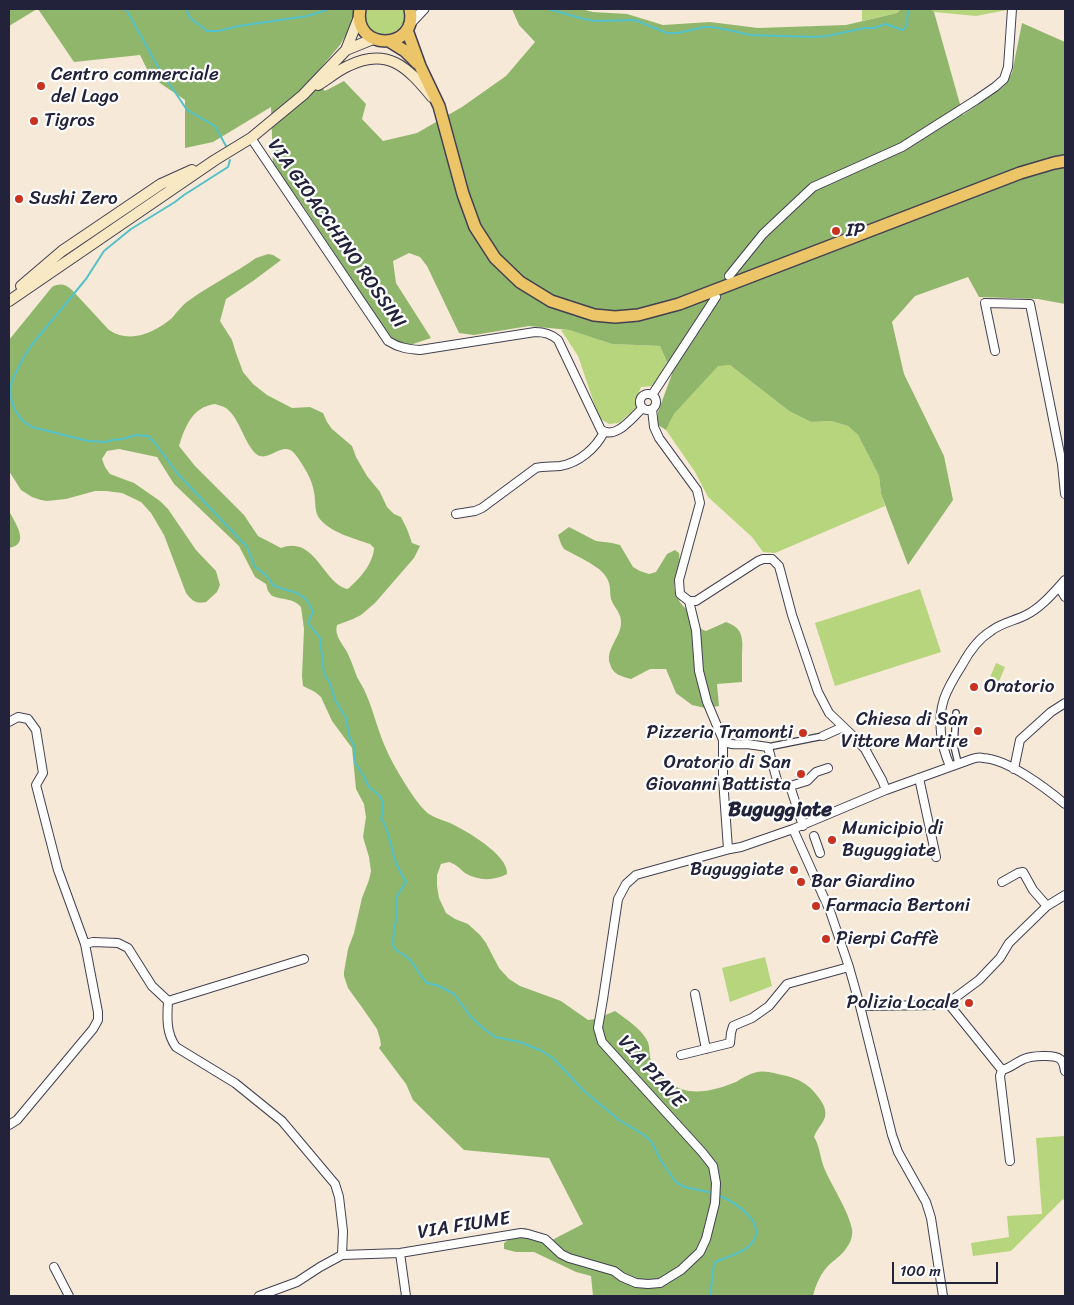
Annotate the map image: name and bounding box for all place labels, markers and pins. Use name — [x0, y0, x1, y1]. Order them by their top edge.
place label: Centro commerciale del Lago — [51, 64, 219, 108]
marker: Centro commerciale del Lago — [35, 80, 47, 92]
place label: Tigros — [44, 110, 95, 132]
marker: Tigros — [28, 115, 40, 127]
place label: Sushi Zero — [29, 188, 118, 210]
marker: Sushi Zero — [13, 193, 25, 205]
place label: IP — [846, 220, 865, 242]
marker: IP — [830, 225, 842, 237]
place label: Oratorio — [984, 676, 1054, 698]
marker: Oratorio — [968, 681, 980, 693]
place label: Chiesa di San Vittore Martire — [841, 709, 968, 753]
place label: Pizzeria Tramonti — [647, 722, 793, 744]
marker: Chiesa di San Vittore Martire — [972, 725, 984, 737]
marker: Pizzeria Tramonti — [797, 727, 809, 739]
place label: Oratorio di San Giovanni Battista — [646, 752, 791, 796]
marker: Oratorio di San Giovanni Battista — [795, 768, 807, 780]
place label: Municipio di Buguggiate — [842, 818, 943, 862]
marker: Municipio di Buguggiate — [826, 834, 838, 846]
place label: Buguggiate — [690, 859, 784, 881]
marker: Buguggiate — [788, 864, 800, 876]
place label: Bar Giardino — [811, 871, 915, 893]
marker: Bar Giardino — [795, 876, 807, 888]
place label: Farmacia Bertoni — [826, 895, 970, 917]
marker: Farmacia Bertoni — [810, 900, 822, 912]
place label: Pierpi Caffè — [836, 928, 939, 950]
marker: Pierpi Caffè — [820, 933, 832, 945]
place label: Polizia Locale — [846, 992, 959, 1014]
marker: Polizia Locale — [963, 997, 975, 1009]

